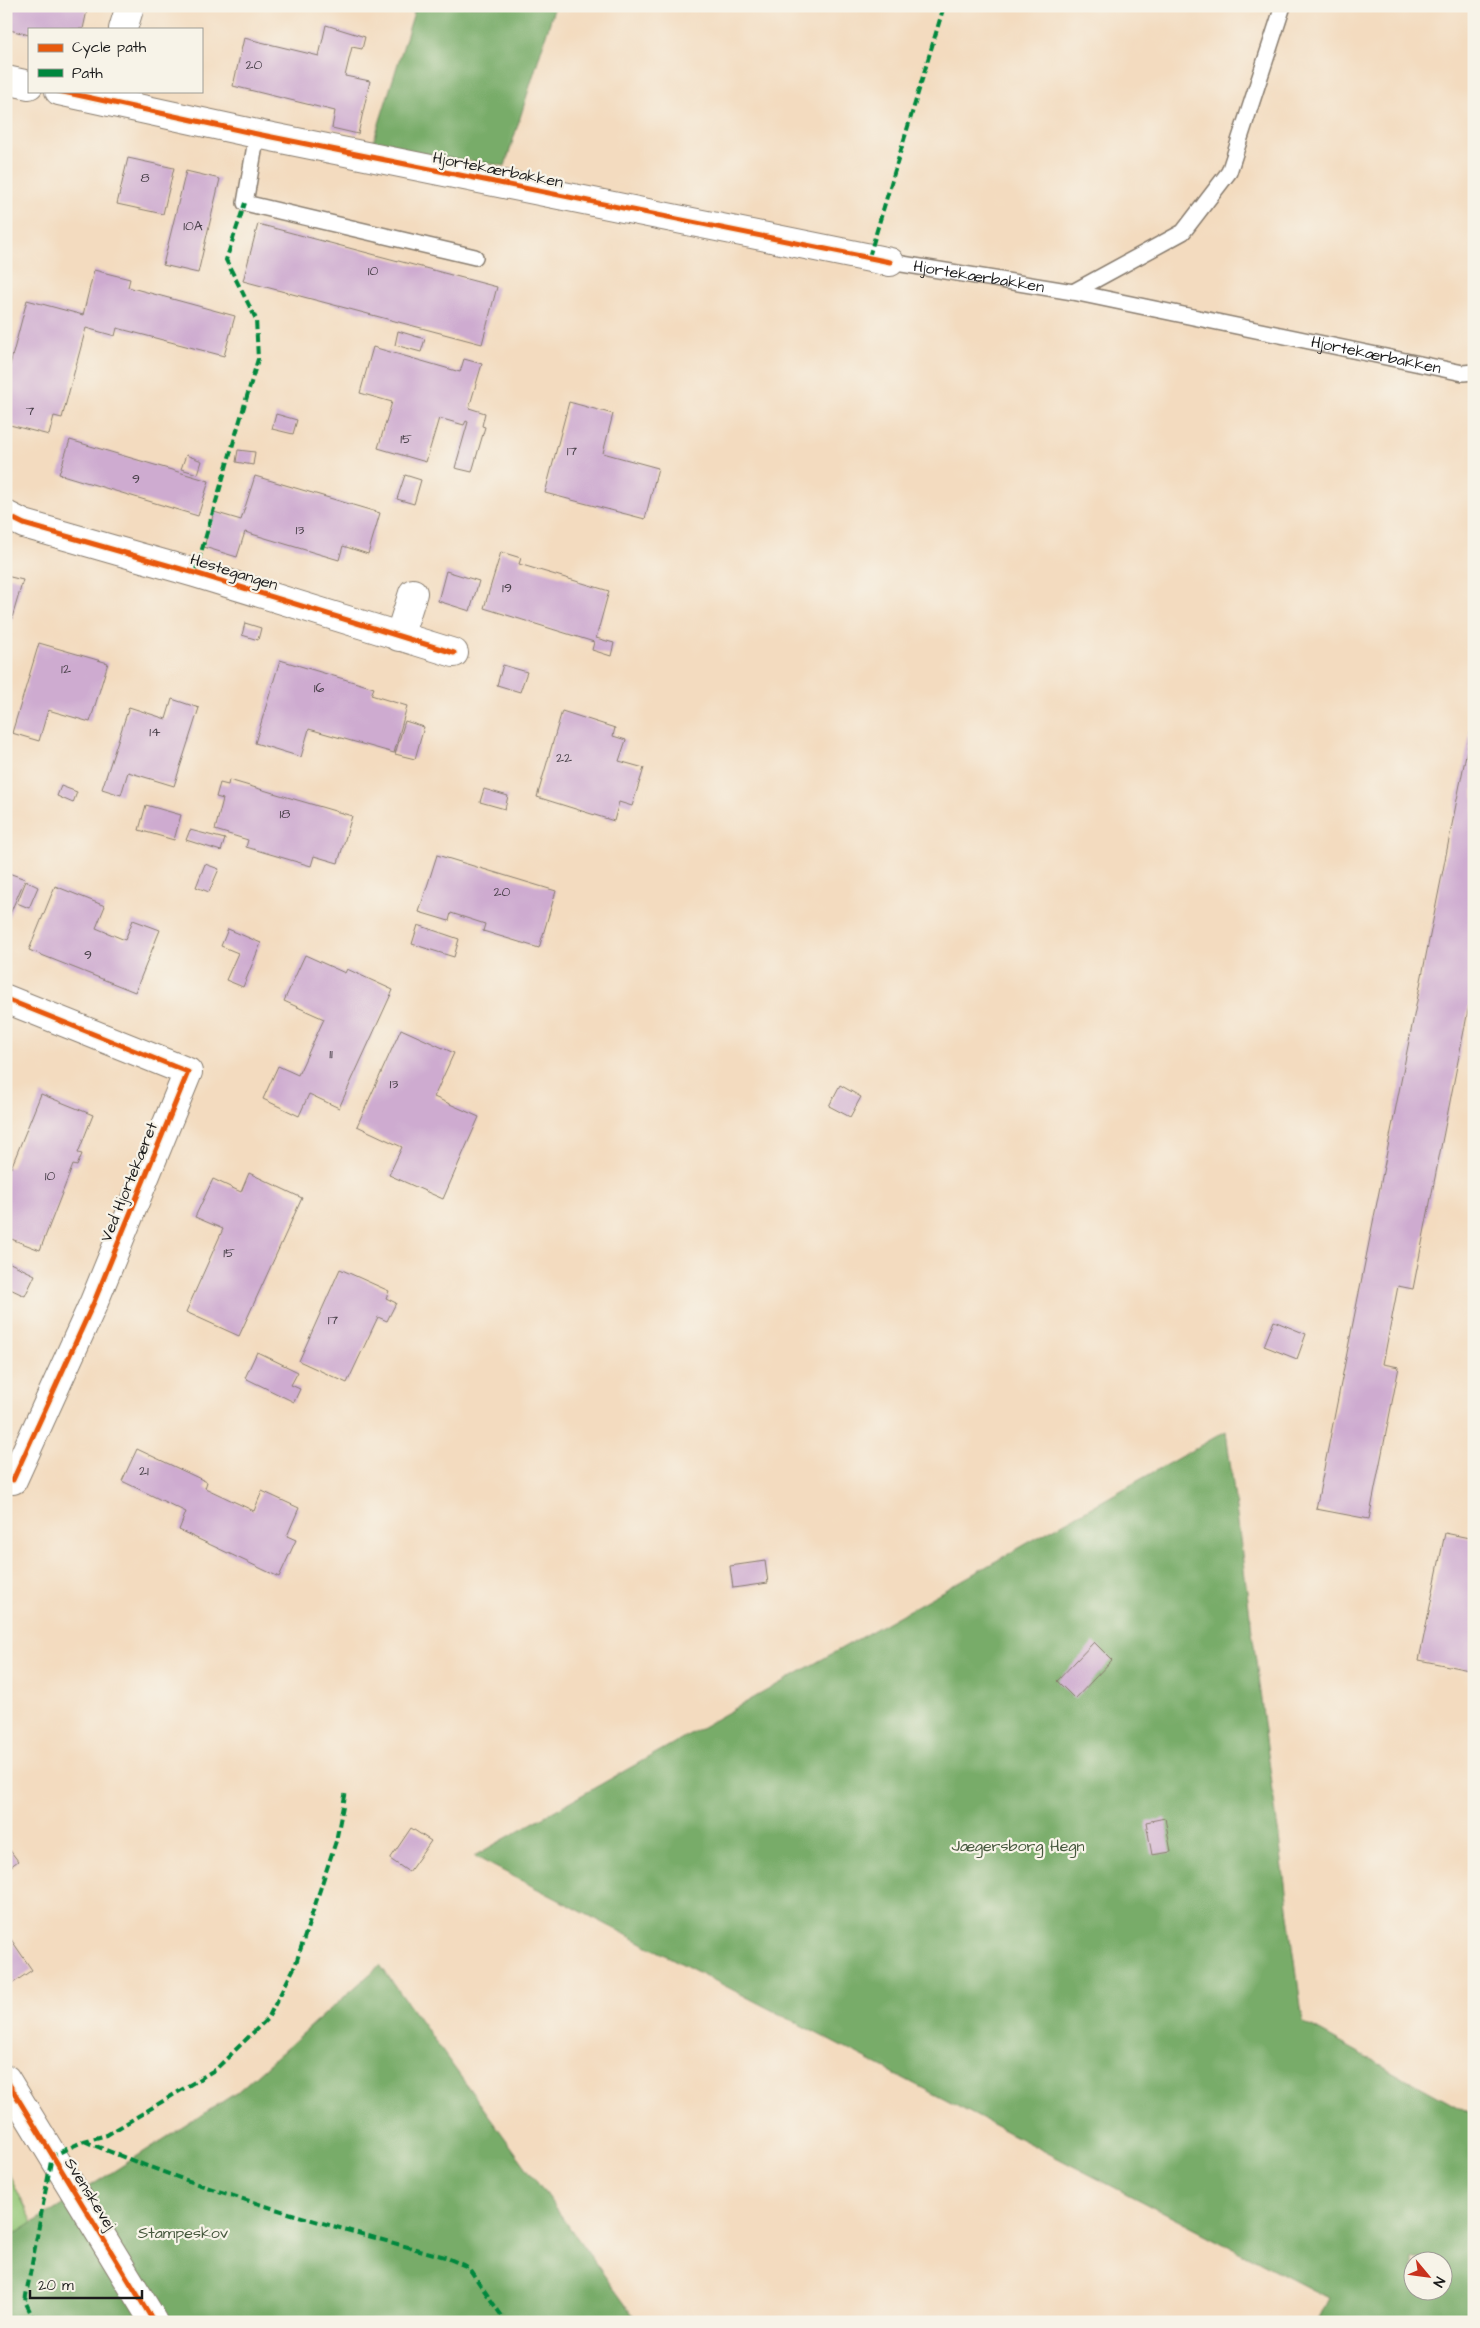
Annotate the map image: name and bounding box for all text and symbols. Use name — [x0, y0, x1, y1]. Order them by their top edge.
legend — [28, 28, 202, 92]
text: Cycle path — [72, 37, 147, 59]
house number: 20 — [246, 55, 263, 75]
text: Path — [72, 63, 103, 84]
street label: Hjortekærbakken — [431, 147, 565, 193]
house number: 8 — [140, 168, 150, 188]
house number: 10A — [183, 216, 203, 236]
street label: Hjortekærbakken — [912, 255, 1046, 298]
house number: 10 — [368, 261, 378, 281]
street label: Hjortekærbakken — [1309, 331, 1443, 379]
house number: 7 — [26, 401, 35, 421]
house number: 15 — [400, 429, 412, 449]
house number: 17 — [567, 441, 578, 461]
house number: 9 — [132, 469, 140, 489]
house number: 13 — [296, 520, 304, 540]
street label: Hestegangen — [187, 548, 281, 597]
house number: 19 — [502, 578, 512, 598]
house number: 12 — [61, 659, 71, 679]
house number: 16 — [314, 678, 325, 698]
house number: 14 — [149, 722, 161, 742]
house number: 22 — [556, 748, 572, 768]
house number: 18 — [280, 804, 290, 824]
house number: 20 — [494, 882, 511, 902]
house number: 9 — [84, 945, 92, 965]
house number: 11 — [329, 1044, 333, 1064]
house number: 13 — [390, 1074, 398, 1094]
street label: Ved Hjortekæret — [95, 1118, 163, 1245]
house number: 10 — [45, 1166, 55, 1186]
house number: 15 — [223, 1243, 235, 1263]
house number: 17 — [328, 1310, 339, 1330]
house number: 21 — [139, 1461, 149, 1481]
park label: Jægersborg Hegn — [951, 1835, 1085, 1858]
street label: Svenskevej — [59, 2154, 121, 2235]
park label: Stampeskov — [138, 2222, 229, 2244]
north arrow — [1402, 2250, 1452, 2300]
scale bar — [30, 2268, 142, 2300]
text: N — [1428, 2273, 1449, 2291]
text: 20 m — [38, 2275, 74, 2296]

